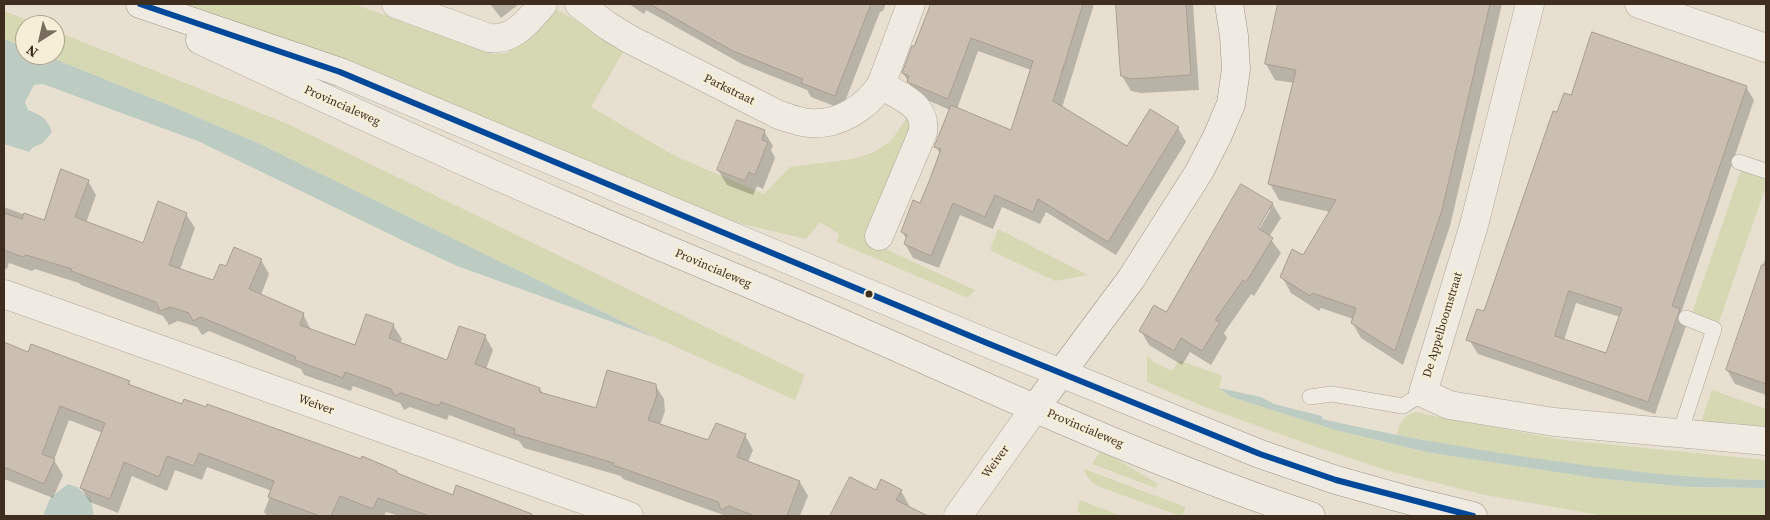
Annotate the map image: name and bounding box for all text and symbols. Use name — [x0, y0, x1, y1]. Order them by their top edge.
north arrow — [15, 15, 65, 65]
text: N — [22, 40, 42, 63]
street label: Parkstraat — [701, 72, 757, 108]
street label: Provincialeweg — [302, 83, 382, 129]
street label: Provincialeweg — [673, 246, 753, 292]
street label: De Appelboomstraat — [1420, 271, 1466, 379]
unlabelled marker — [864, 289, 874, 299]
street label: Weiver — [296, 392, 336, 418]
street label: Provincialeweg — [1045, 406, 1125, 452]
street label: Weiver — [979, 443, 1013, 481]

